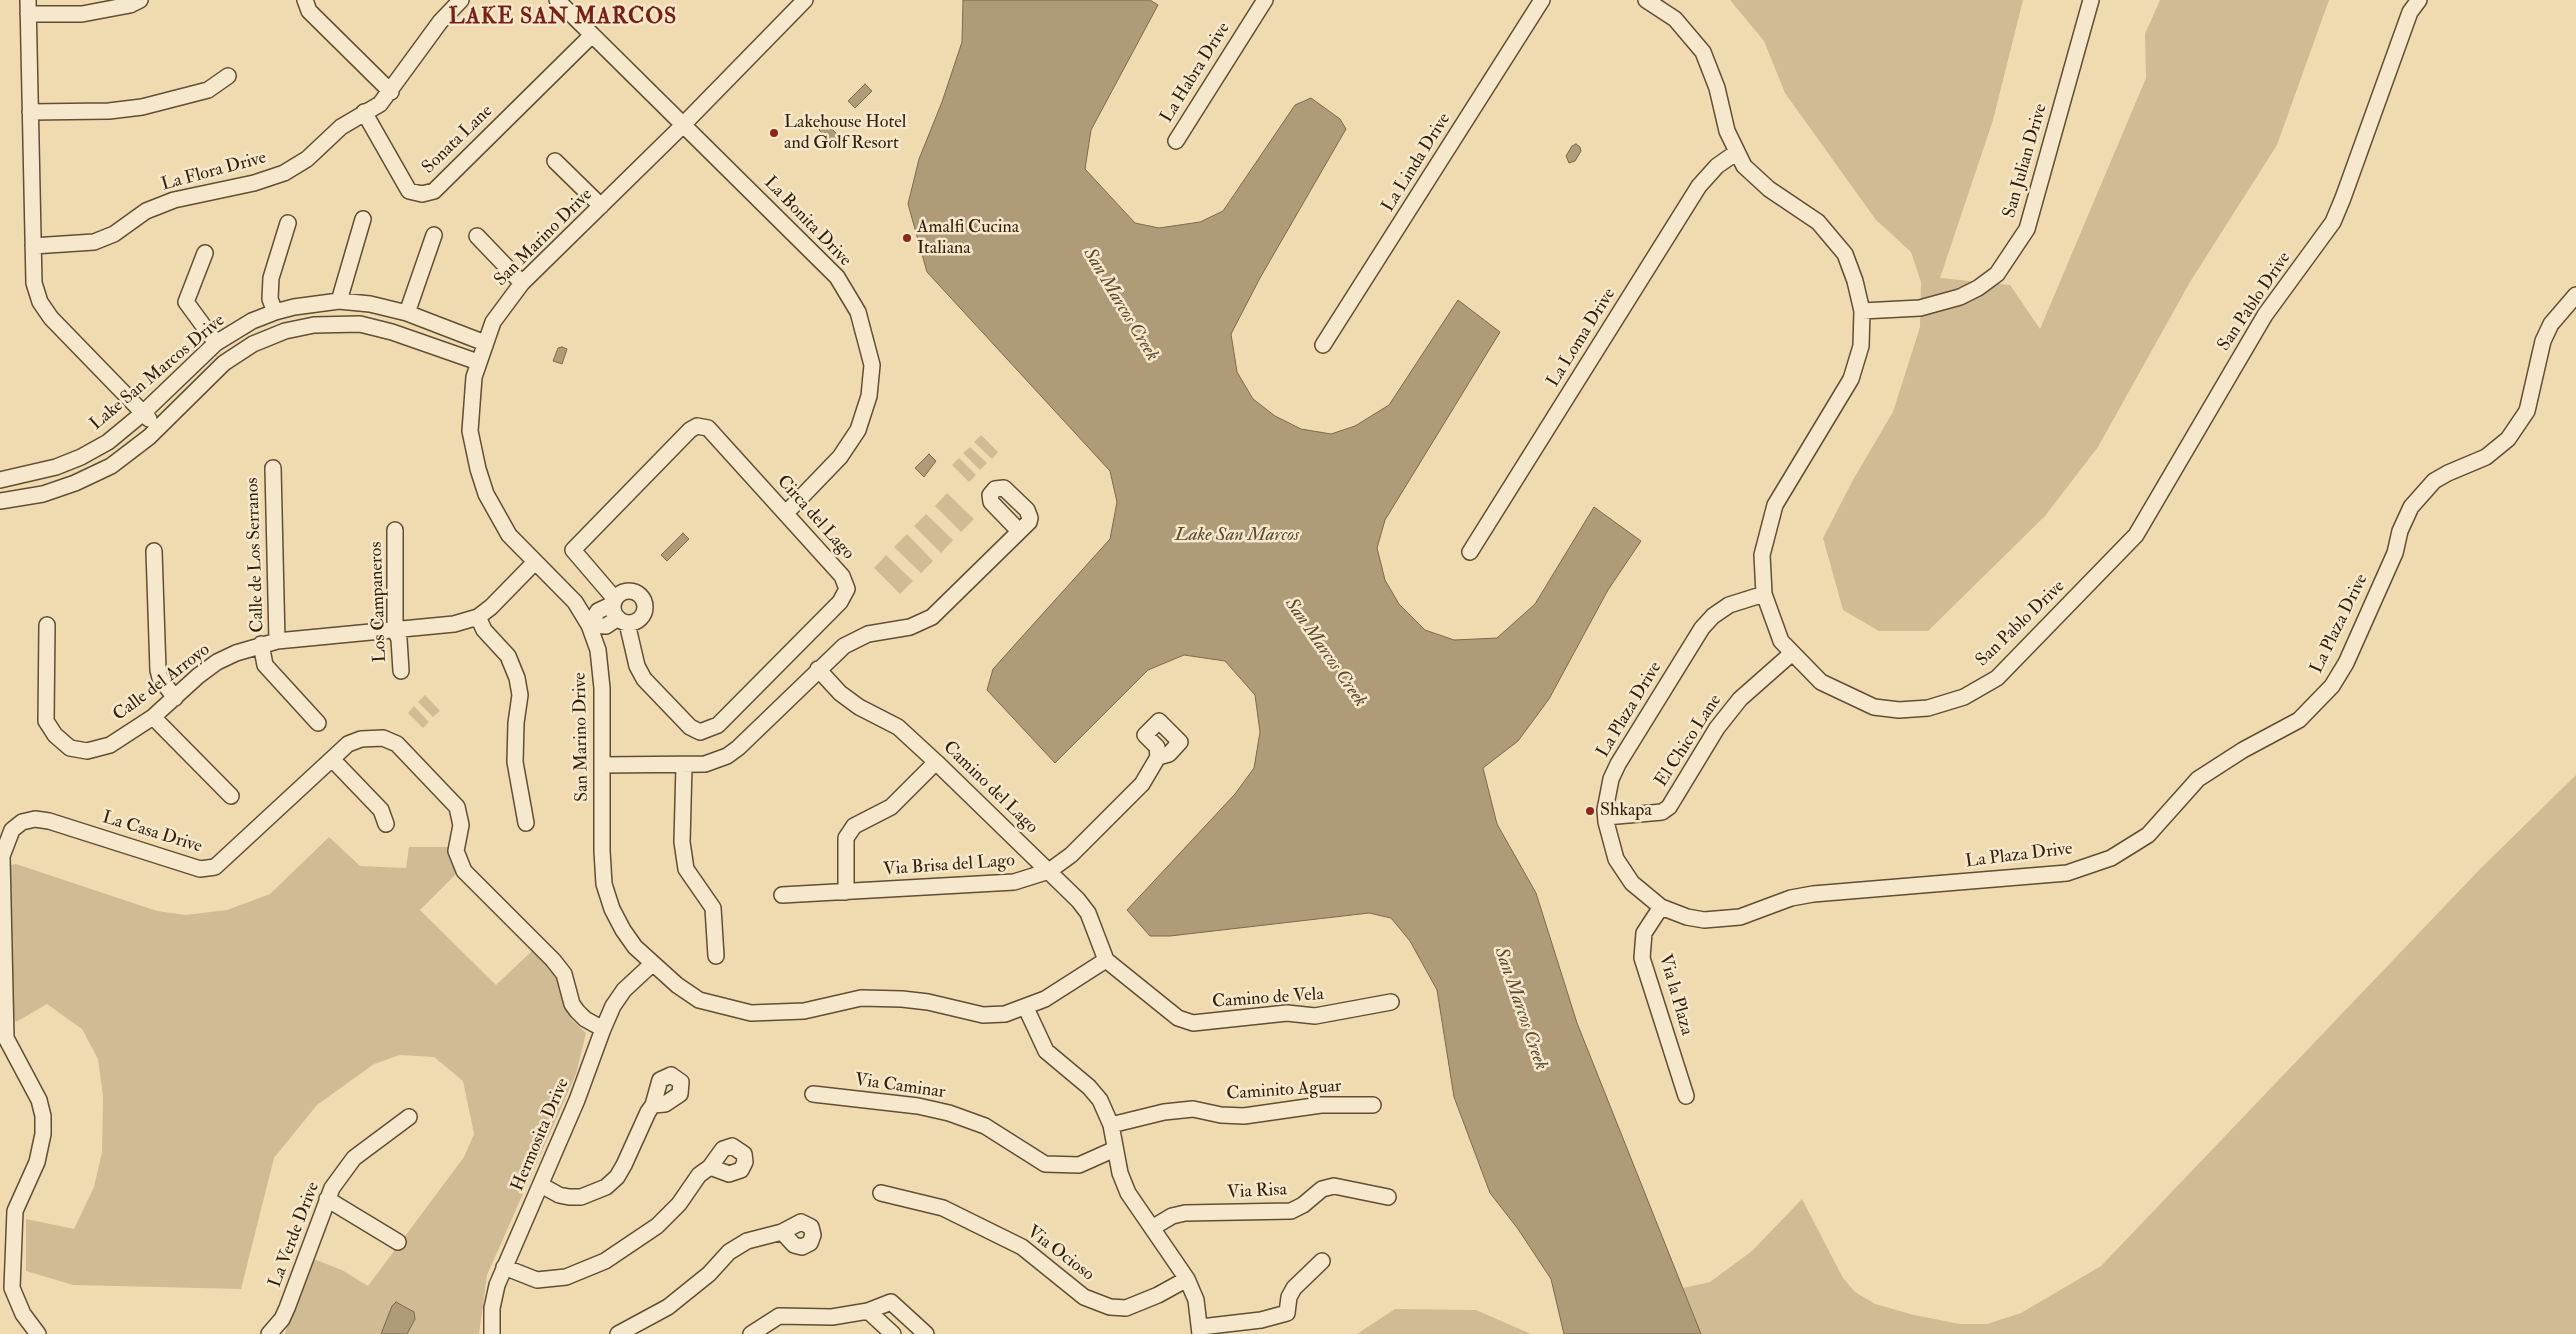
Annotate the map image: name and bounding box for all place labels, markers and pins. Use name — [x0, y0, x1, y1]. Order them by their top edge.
place label: Lakehouse Hotel and Golf Resort — [784, 112, 906, 154]
marker: Lakehouse Hotel and Golf Resort — [768, 127, 780, 139]
place label: Amalfi Cucina Italiana — [917, 217, 1019, 260]
marker: Amalfi Cucina Italiana — [901, 232, 913, 244]
place label: Shkapa — [1600, 800, 1652, 822]
marker: Shkapa — [1584, 805, 1596, 817]

